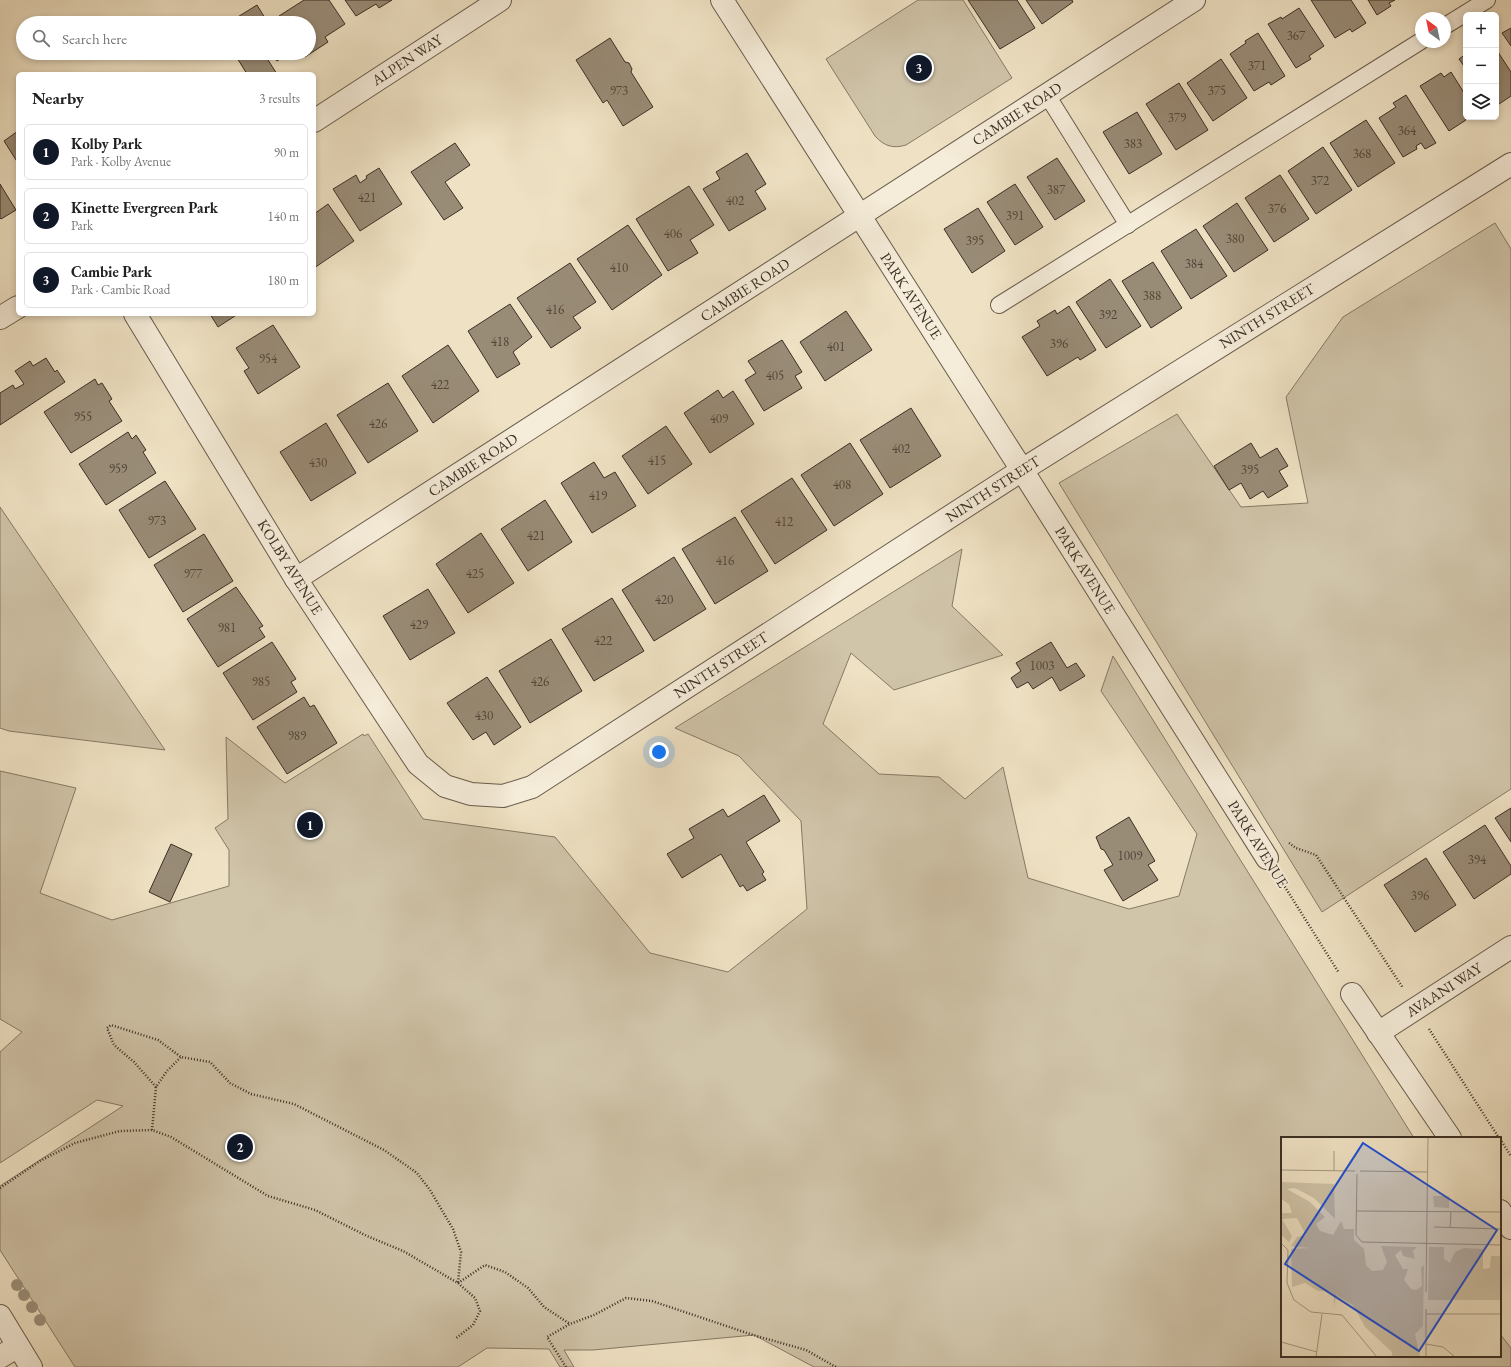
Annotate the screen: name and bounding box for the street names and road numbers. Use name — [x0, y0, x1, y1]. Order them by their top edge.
street label: ALPEN WAY — [367, 29, 447, 90]
street label: CAMBIE ROAD — [968, 77, 1065, 150]
street label: PARK AVENUE — [876, 249, 947, 343]
street label: CAMBIE ROAD — [696, 253, 793, 326]
street label: NINTH STREET — [1216, 278, 1319, 352]
street label: CAMBIE ROAD — [424, 428, 521, 501]
street label: NINTH STREET — [942, 450, 1044, 526]
street label: KOLBY AVENUE — [254, 516, 328, 618]
street label: PARK AVENUE — [1051, 523, 1120, 617]
street label: NINTH STREET — [670, 626, 772, 702]
street label: PARK AVENUE — [1224, 797, 1293, 891]
street label: AVAANI WAY — [1401, 957, 1486, 1022]

